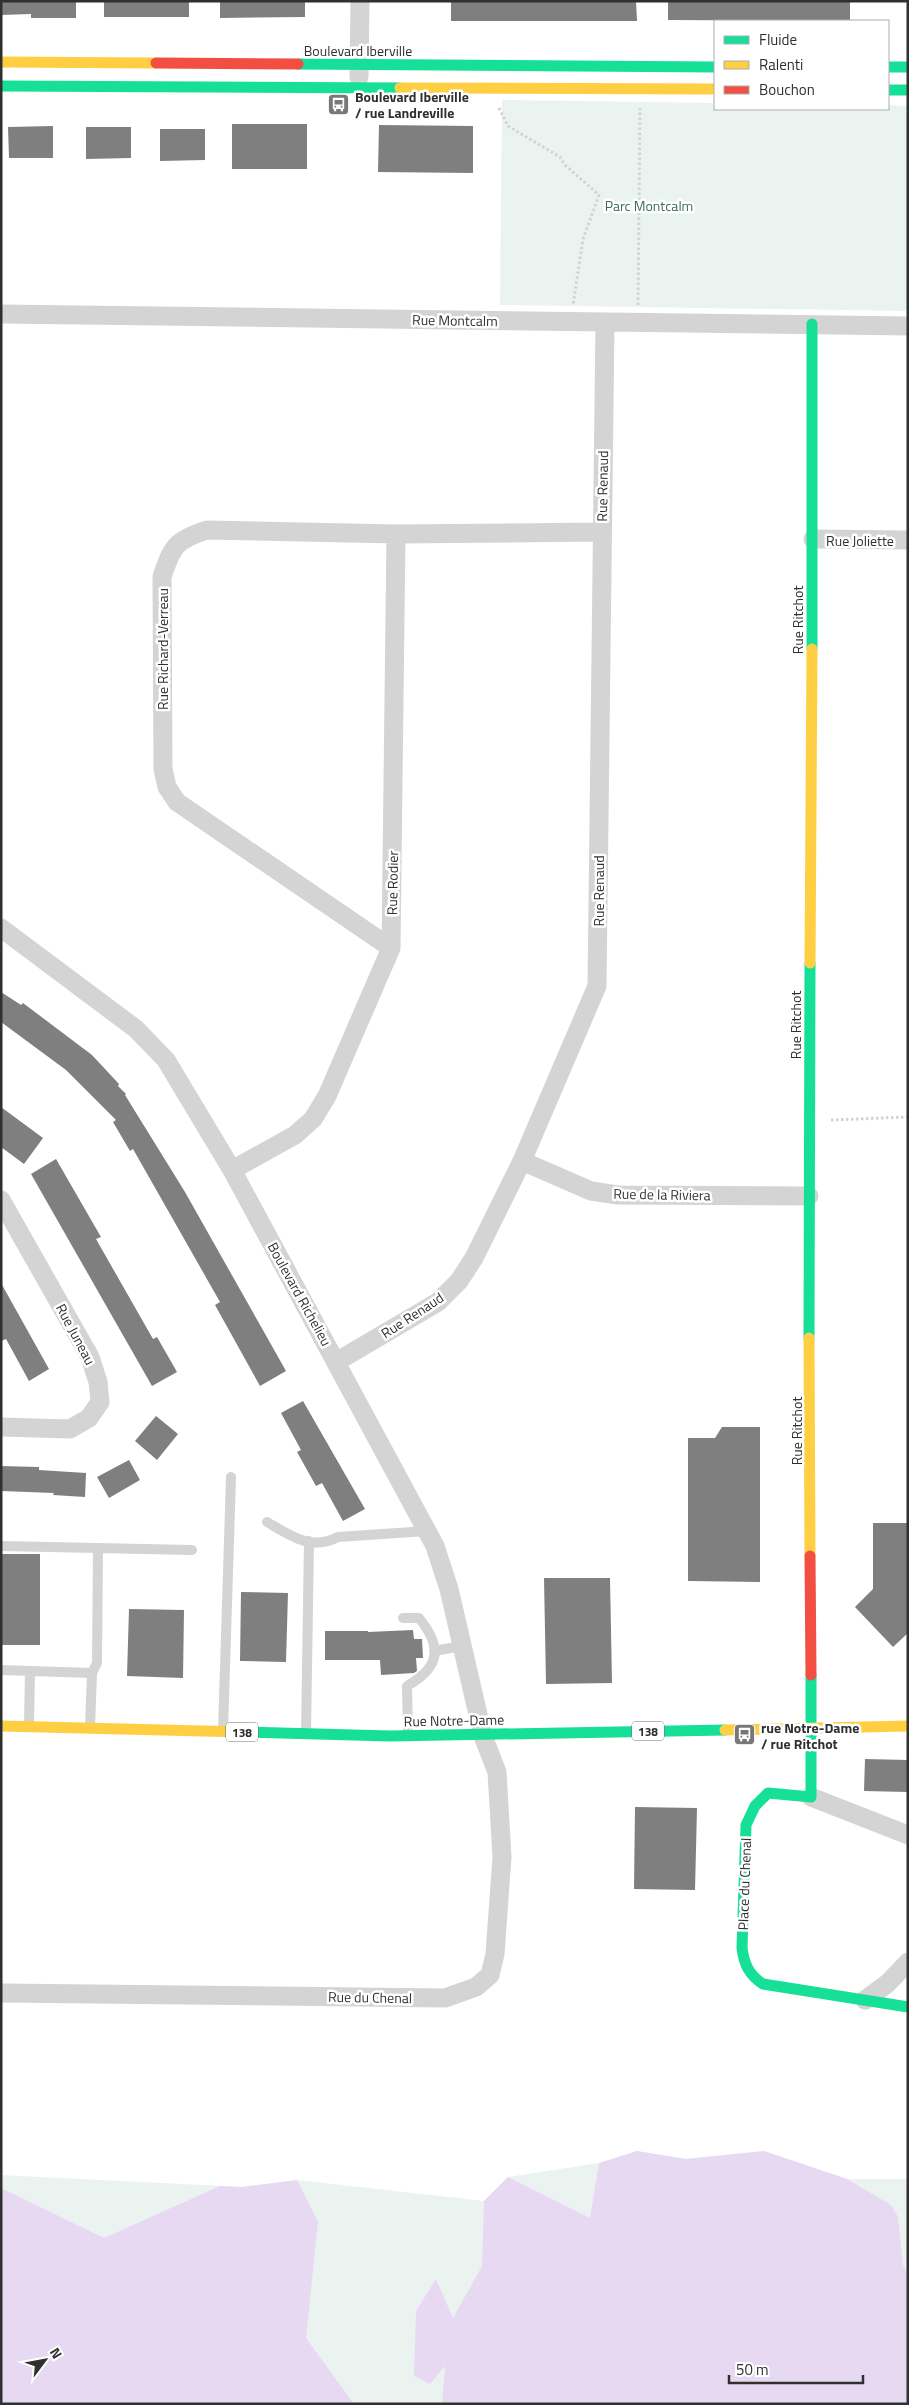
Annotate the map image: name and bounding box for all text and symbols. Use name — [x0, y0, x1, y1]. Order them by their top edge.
legend — [714, 20, 889, 110]
text: Fluide — [759, 28, 797, 51]
street label: Boulevard Iberville — [304, 40, 412, 61]
text: Ralenti — [759, 53, 803, 76]
text: Bouchon — [759, 78, 815, 101]
place label: Boulevard Iberville / rue Landreville — [355, 86, 469, 123]
bus stop icon: Boulevard Iberville / rue Landreville — [327, 92, 351, 116]
park label: Parc Montcalm — [605, 195, 693, 216]
street label: Rue Montcalm — [412, 309, 498, 331]
street label: Rue Renaud — [591, 450, 613, 522]
street label: Rue Joliette — [826, 530, 894, 551]
street label: Rue Ritchot — [787, 586, 808, 654]
street label: Rue Richard-Verreau — [152, 588, 173, 710]
street label: Rue Rodier — [381, 850, 403, 915]
street label: Rue Renaud — [588, 855, 609, 927]
street label: Rue Ritchot — [785, 991, 806, 1059]
street label: Rue de la Riviera — [613, 1183, 711, 1205]
street label: Boulevard Richelieu — [263, 1238, 337, 1350]
street label: Rue Renaud — [376, 1287, 448, 1343]
street label: Rue Juneau — [51, 1300, 101, 1368]
street label: Rue Ritchot — [786, 1397, 807, 1465]
street label: Rue Notre-Dame — [404, 1709, 504, 1731]
place label: rue Notre-Dame / rue Ritchot — [761, 1717, 859, 1754]
road number: 138 — [226, 1722, 258, 1741]
road number: 138 — [632, 1722, 664, 1740]
bus stop icon: rue Notre-Dame / rue Ritchot — [733, 1723, 757, 1747]
street label: Place du Chenal — [732, 1837, 756, 1931]
street label: Rue du Chenal — [328, 1986, 412, 2008]
north arrow — [20, 2335, 70, 2385]
text: N — [45, 2343, 68, 2363]
scale bar — [729, 2352, 863, 2384]
text: 50 m — [736, 2358, 769, 2381]

